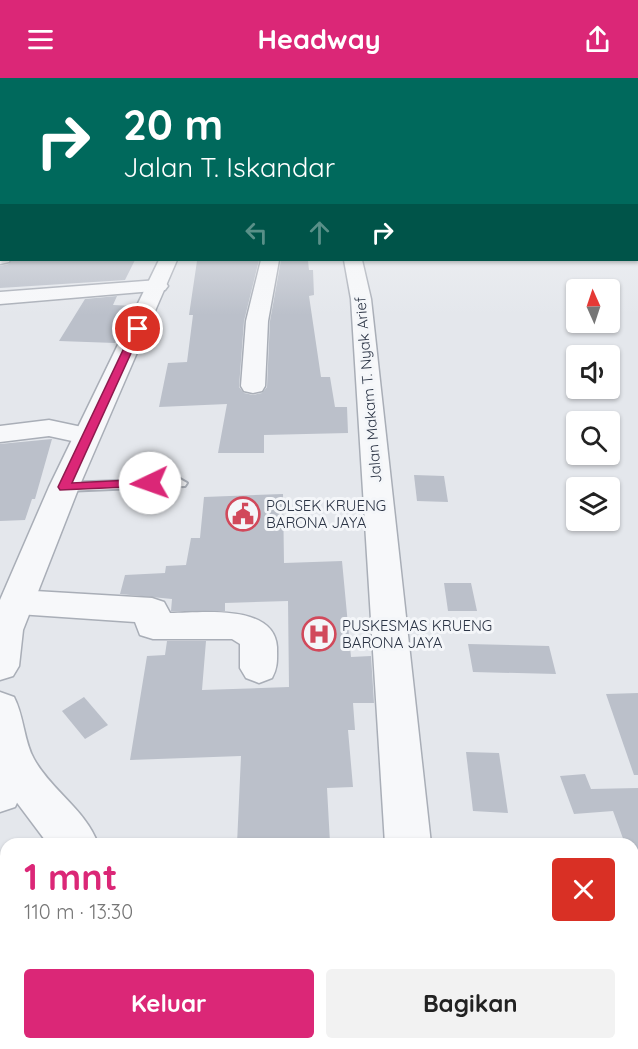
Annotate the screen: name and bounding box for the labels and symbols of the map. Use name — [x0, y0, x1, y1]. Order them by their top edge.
north arrow — [566, 279, 620, 333]
street label: Jalan Makam T. Nyak Arief — [350, 295, 386, 484]
pin — [112, 303, 163, 354]
position arrow — [118, 451, 182, 515]
public building icon: POLSEK KRUENG BARONA JAYA — [225, 496, 261, 532]
place label: POLSEK KRUENG BARONA JAYA — [266, 496, 386, 532]
hospital icon: PUSKESMAS KRUENG BARONA JAYA — [301, 616, 337, 652]
place label: PUSKESMAS KRUENG BARONA JAYA — [342, 616, 492, 652]

